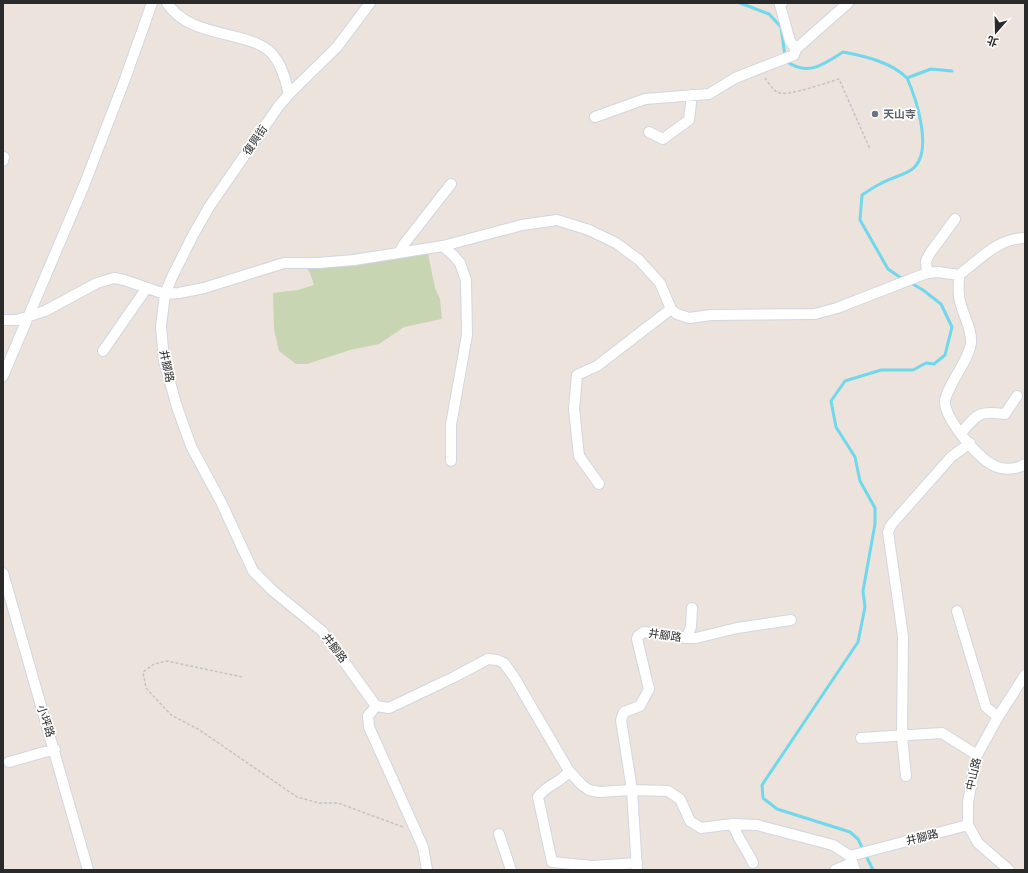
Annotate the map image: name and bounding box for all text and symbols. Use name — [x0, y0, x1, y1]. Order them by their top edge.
north arrow — [976, 12, 1016, 52]
text: 北 — [985, 33, 1000, 50]
place label: 天山寺 — [883, 107, 916, 121]
marker: 天山寺 — [870, 109, 880, 119]
street label: 復興街 — [240, 122, 270, 158]
street label: 井腳路 — [157, 348, 177, 384]
street label: 井腳路 — [648, 626, 682, 644]
street label: 井腳路 — [319, 631, 351, 665]
street label: 小坪路 — [34, 703, 58, 739]
street label: 中山路 — [962, 756, 984, 792]
street label: 井腳路 — [904, 826, 940, 848]

